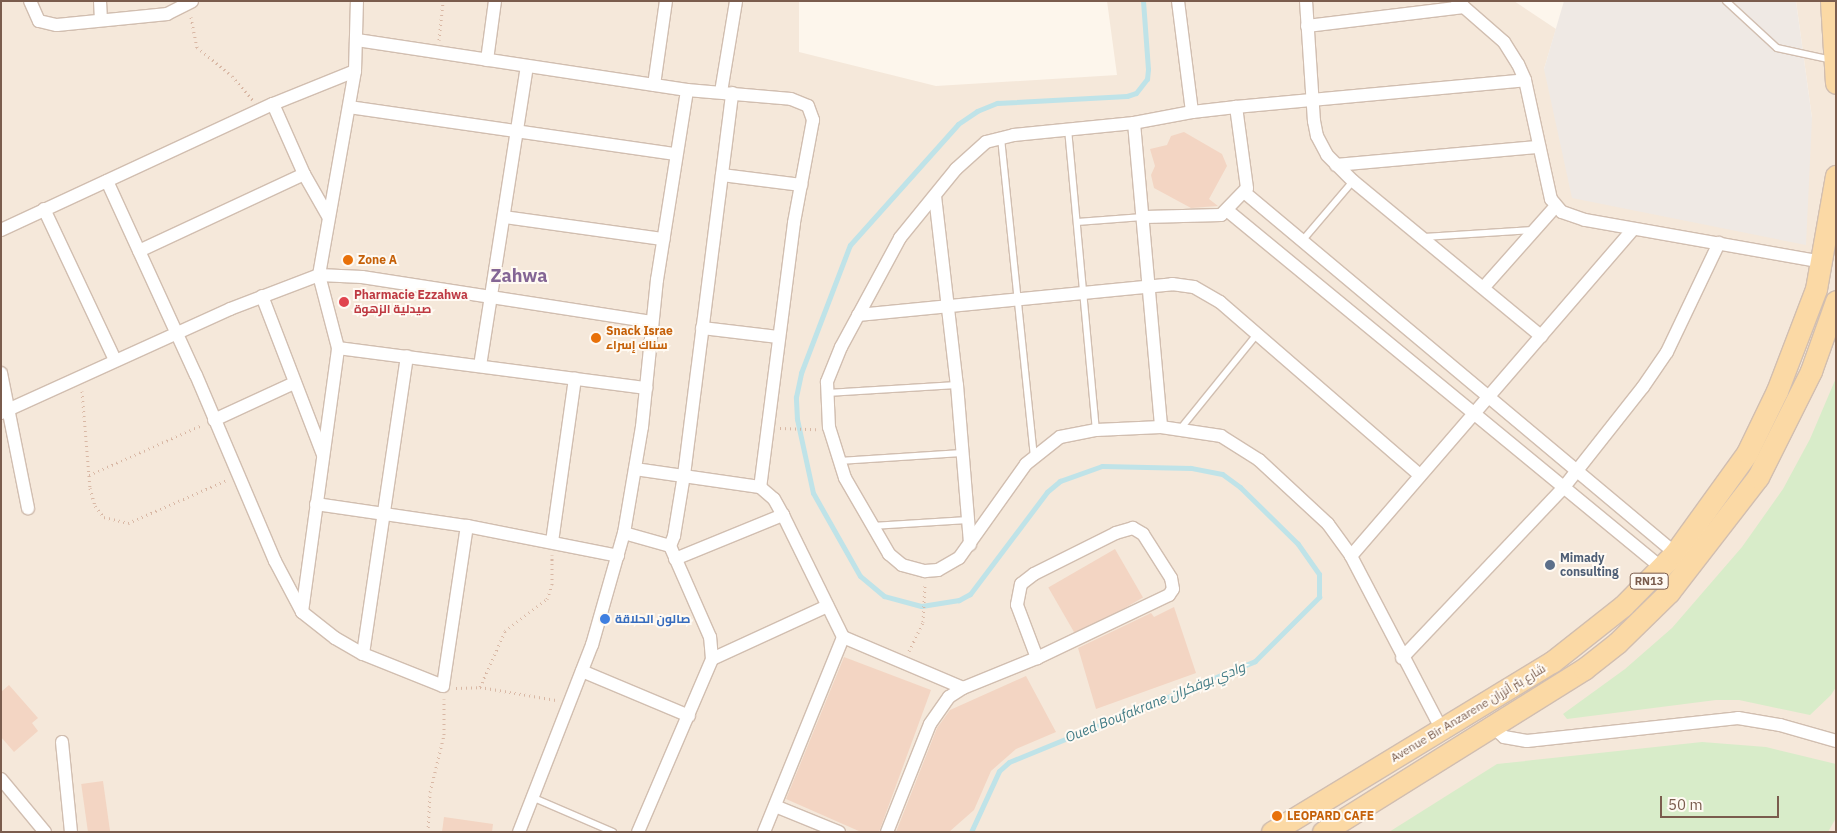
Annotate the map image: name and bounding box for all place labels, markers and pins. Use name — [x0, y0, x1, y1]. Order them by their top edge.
place label: Zone A — [358, 253, 397, 267]
marker: Zone A — [342, 254, 354, 266]
place label: Pharmacie Ezzahwa صيدلية الزهوة — [354, 288, 468, 316]
marker: Pharmacie Ezzahwa صيدلية الزهوة — [338, 296, 350, 308]
place label: Snack Israe سناك إسراء — [606, 324, 673, 352]
marker: Snack Israe سناك إسراء — [590, 332, 602, 344]
place label: Mimady consulting — [1560, 551, 1619, 579]
marker: Mimady consulting — [1544, 559, 1556, 571]
place label: صالون الحلاقة — [615, 612, 690, 626]
marker: صالون الحلاقة — [599, 613, 611, 625]
place label: LEOPARD CAFE — [1287, 809, 1374, 823]
marker: LEOPARD CAFE — [1271, 810, 1283, 822]

